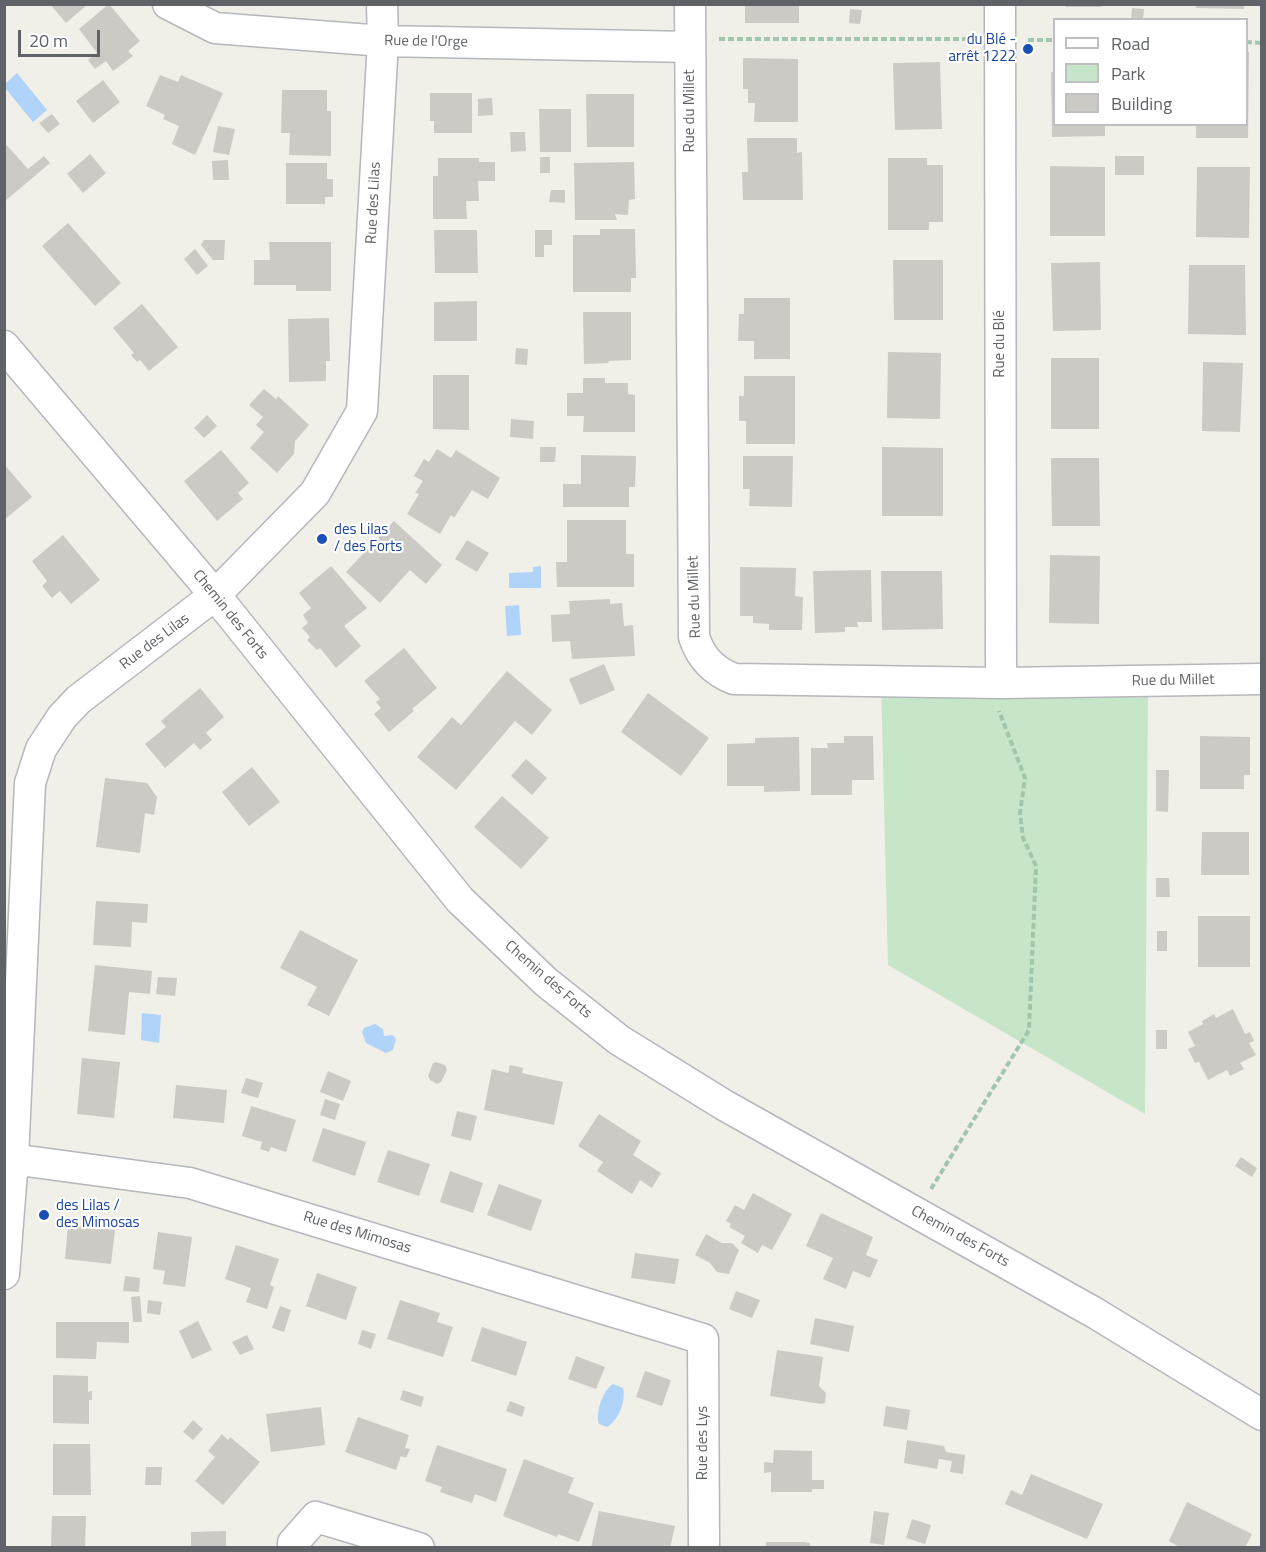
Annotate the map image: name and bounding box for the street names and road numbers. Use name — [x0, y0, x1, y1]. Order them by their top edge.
street label: Rue de l'Orge — [384, 32, 468, 52]
street label: Rue du Millet — [681, 70, 699, 152]
street label: Rue des Lilas — [363, 161, 385, 245]
street label: Rue du Blé — [991, 310, 1009, 378]
street label: Rue du Millet — [685, 555, 705, 639]
street label: Chemin des Forts — [188, 567, 272, 663]
street label: Rue des Lilas — [117, 610, 193, 674]
street label: Rue du Millet — [1131, 671, 1215, 691]
street label: Chemin des Forts — [501, 937, 595, 1023]
street label: Chemin des Forts — [908, 1203, 1012, 1271]
street label: Rue des Mimosas — [301, 1208, 413, 1258]
street label: Rue des Lys — [694, 1406, 712, 1480]

